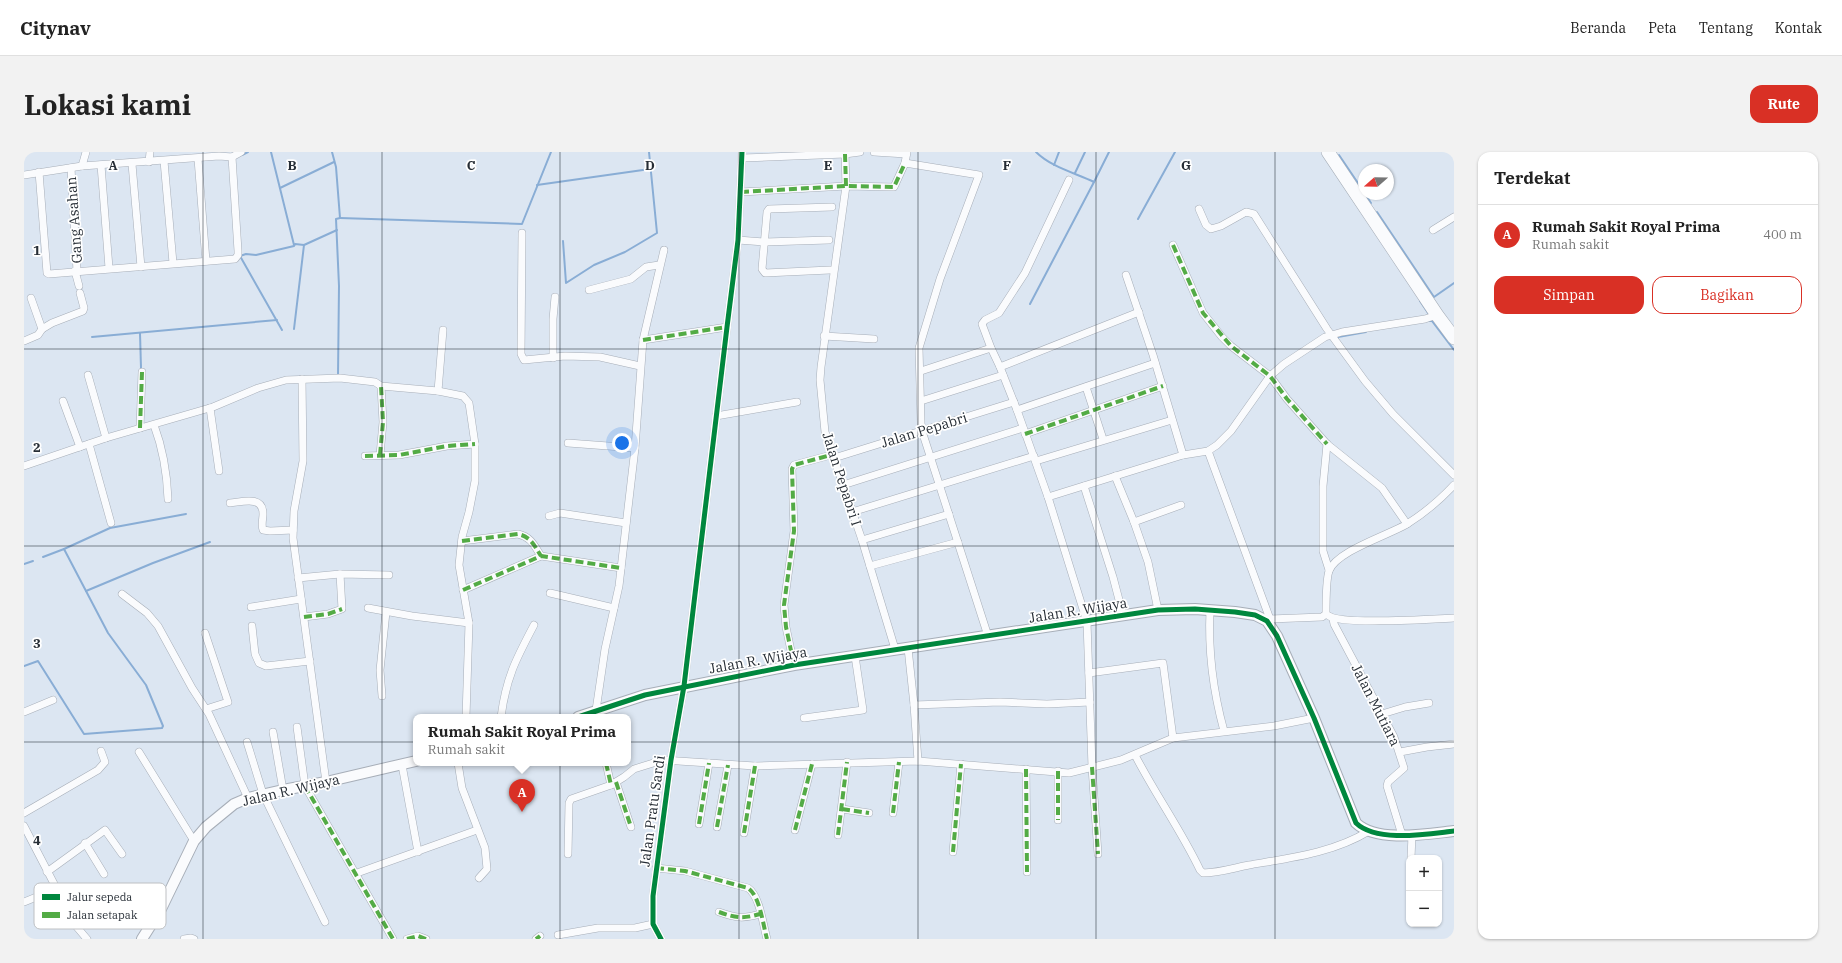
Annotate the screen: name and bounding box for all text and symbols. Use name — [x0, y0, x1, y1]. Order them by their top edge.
text: Citynav — [20, 16, 91, 40]
text: Beranda — [1570, 19, 1626, 37]
text: Peta — [1648, 19, 1677, 37]
text: Tentang — [1699, 19, 1753, 37]
text: Kontak — [1775, 19, 1822, 37]
button: Rute — [1750, 85, 1818, 123]
text: Lokasi kami — [24, 86, 191, 123]
text: A — [108, 157, 118, 174]
text: B — [287, 157, 297, 174]
text: C — [467, 157, 476, 174]
text: D — [645, 157, 655, 174]
text: E — [824, 157, 832, 174]
text: F — [1003, 157, 1011, 174]
text: G — [1181, 157, 1191, 174]
north arrow — [1358, 164, 1394, 200]
text: Terdekat — [1494, 167, 1570, 189]
street label: Gang Asahan — [62, 176, 86, 264]
text: Rumah Sakit Royal Prima — [1532, 217, 1720, 236]
text: A — [1502, 226, 1512, 243]
text: 400 m — [1763, 226, 1802, 243]
text: Rumah sakit — [1532, 236, 1609, 253]
text: 1 — [33, 242, 41, 259]
button: Simpan — [1494, 276, 1644, 314]
button: Bagikan — [1652, 276, 1802, 314]
street label: Jalan Pepabri — [879, 408, 969, 452]
street label: Jalan Pepabri I — [818, 430, 866, 528]
your location — [612, 433, 632, 453]
text: 2 — [33, 439, 41, 456]
street label: Jalan R. Wijaya — [1028, 593, 1129, 627]
text: 3 — [33, 635, 41, 652]
street label: Jalan R. Wijaya — [708, 642, 809, 677]
street label: Jalan Mutiara — [1348, 661, 1405, 749]
popup — [413, 714, 631, 766]
text: Rumah Sakit Royal Prima — [428, 722, 616, 741]
text: Rumah sakit — [428, 741, 505, 758]
street label: Jalan Pratu Sardi — [635, 754, 669, 868]
street label: Jalan R. Wijaya — [241, 770, 342, 810]
pin: A — [509, 779, 535, 812]
text: 4 — [33, 832, 41, 849]
map controls — [1406, 855, 1442, 927]
button: + — [1406, 855, 1442, 891]
legend — [34, 883, 166, 929]
text: Jalur sepeda — [67, 890, 132, 904]
button: − — [1406, 891, 1442, 927]
text: Jalan setapak — [67, 908, 138, 922]

